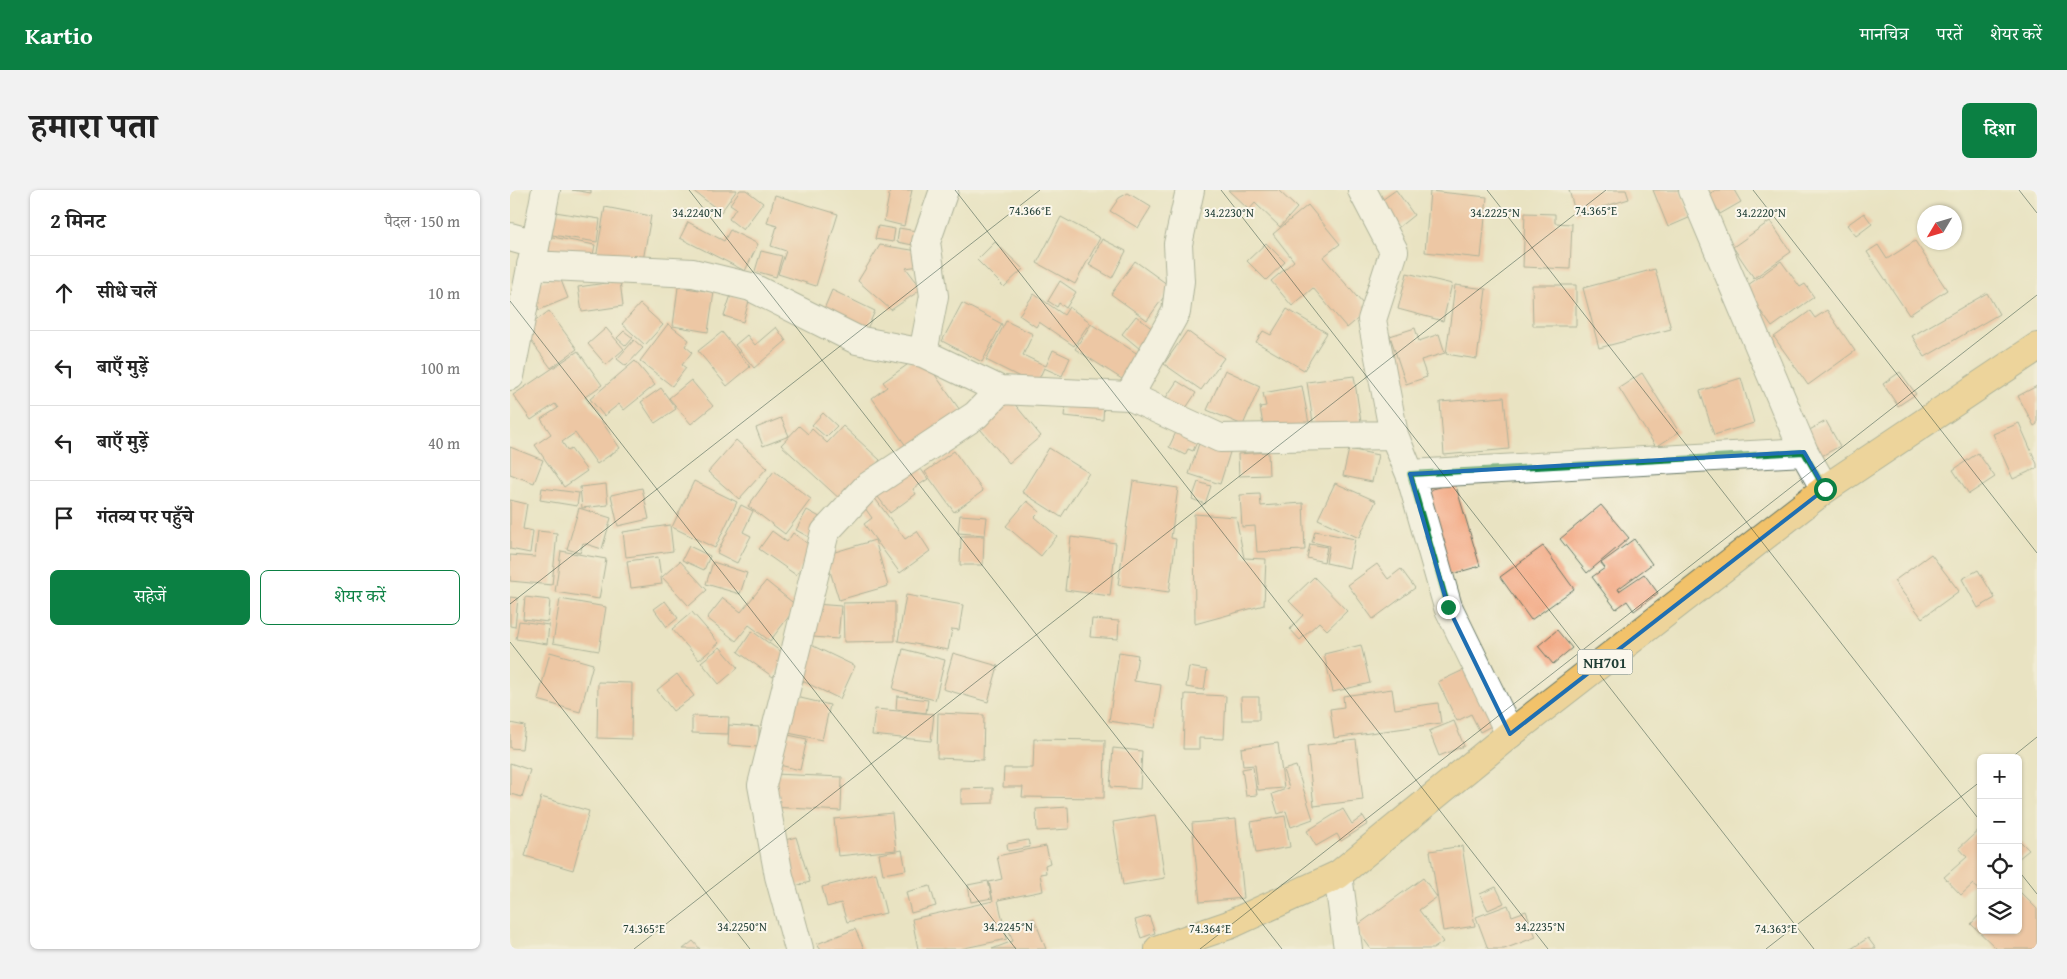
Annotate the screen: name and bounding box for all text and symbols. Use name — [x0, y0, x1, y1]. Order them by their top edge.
text: Kartio — [25, 18, 93, 53]
text: मानचित्र — [1860, 20, 1909, 47]
text: परतें — [1937, 20, 1962, 47]
text: शेयर करें — [1990, 20, 2042, 47]
text: हमारा पता — [30, 100, 157, 151]
button: दिशा — [1962, 103, 2037, 158]
text: 74.366°E — [1009, 202, 1051, 219]
text: 74.365°E — [1575, 202, 1617, 219]
text: 34.2240°N — [672, 204, 722, 221]
text: 34.2230°N — [1204, 204, 1254, 221]
text: 34.2225°N — [1470, 204, 1520, 221]
text: 34.2220°N — [1736, 204, 1786, 221]
text: 2 मिनट — [50, 205, 105, 236]
north arrow — [1917, 205, 1962, 250]
text: पैदल · 150 m — [384, 209, 460, 233]
text: सीधे चलें — [97, 277, 156, 305]
icon: ahead — [50, 279, 78, 307]
text: 10 m — [428, 281, 460, 305]
text: बाएँ मुड़ें — [97, 352, 148, 380]
icon: left — [50, 354, 78, 382]
text: 100 m — [420, 356, 460, 380]
text: बाएँ मुड़ें — [97, 427, 148, 455]
icon: left — [50, 429, 78, 457]
text: 40 m — [428, 431, 460, 455]
route start — [1814, 478, 1837, 501]
text: गंतव्य पर पहुँचे — [97, 502, 193, 530]
icon: arrive — [50, 504, 78, 532]
button: सहेजें — [50, 570, 250, 625]
button: शेयर करें — [260, 570, 460, 625]
route end — [1437, 596, 1460, 619]
road number: NH701 — [1578, 650, 1632, 674]
map controls — [1977, 754, 2022, 934]
button: + — [1977, 754, 2022, 799]
button: − — [1977, 799, 2022, 844]
button: locate — [1977, 844, 2022, 889]
button: layers — [1977, 889, 2022, 934]
text: 34.2250°N — [717, 918, 767, 935]
text: 34.2245°N — [983, 918, 1033, 935]
text: 34.2235°N — [1515, 918, 1565, 935]
text: 74.365°E — [623, 920, 665, 937]
text: 74.364°E — [1189, 920, 1231, 937]
text: 74.363°E — [1755, 920, 1797, 937]

